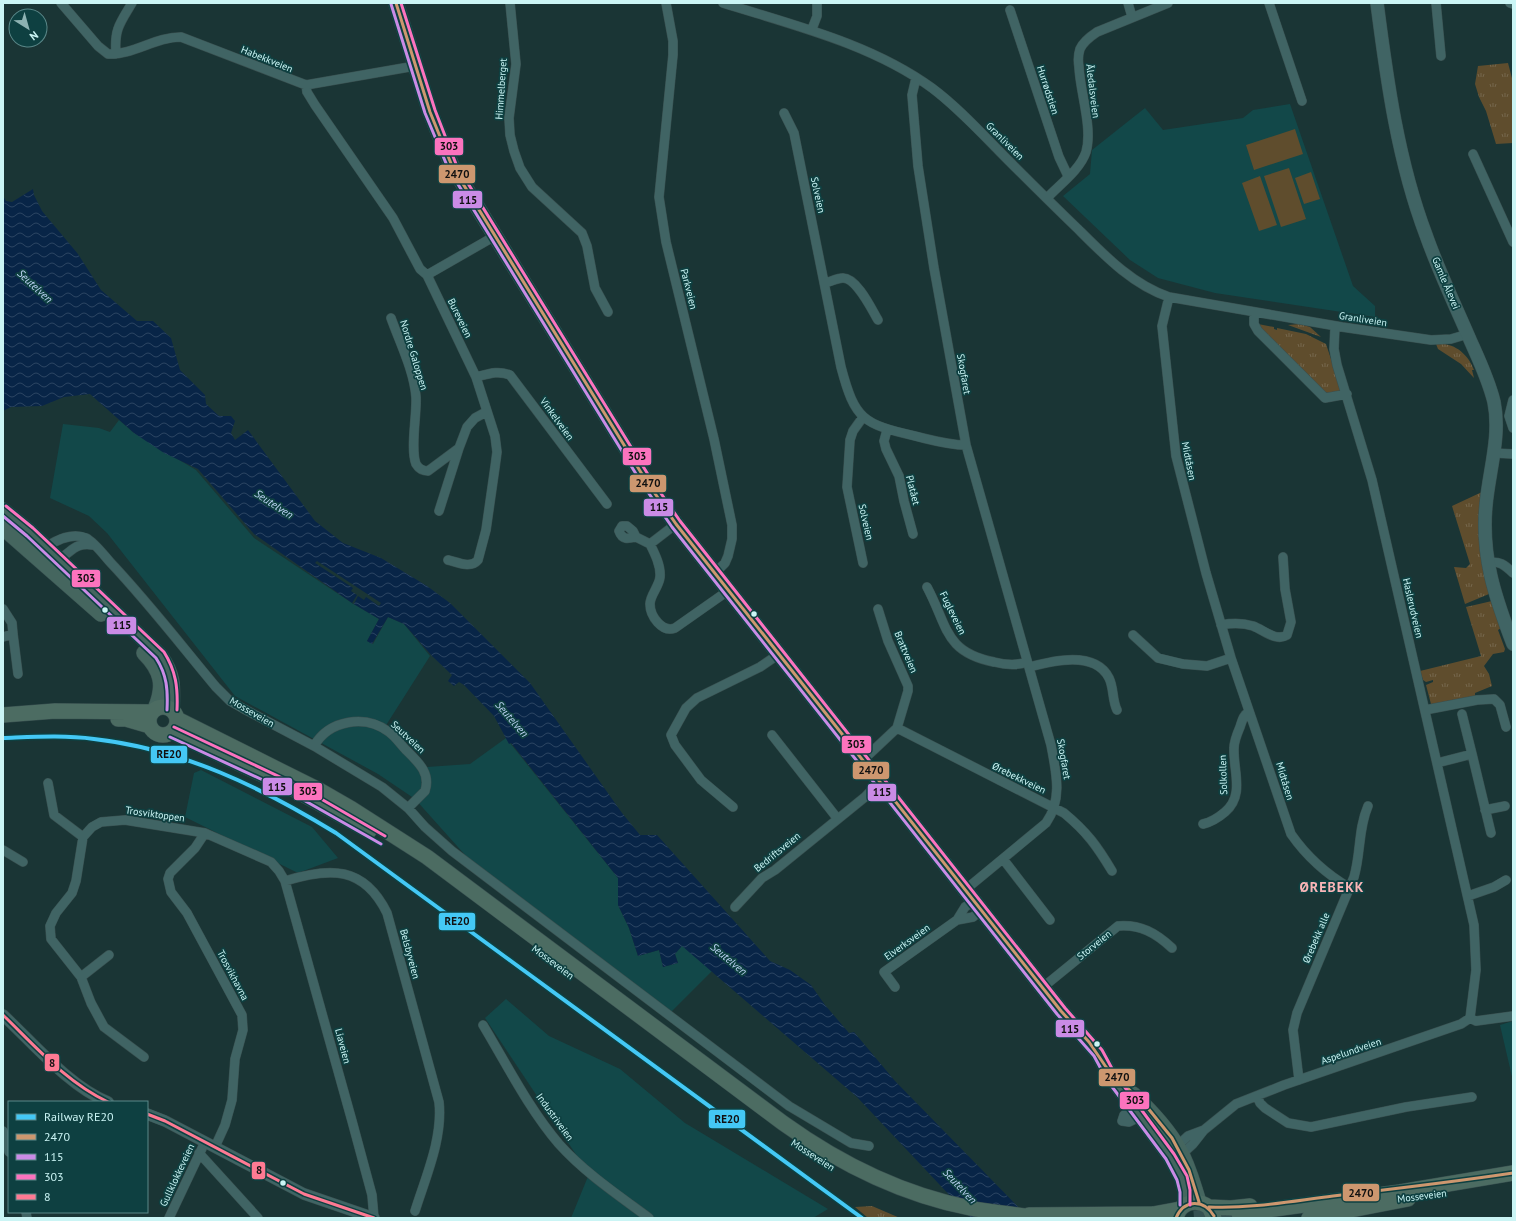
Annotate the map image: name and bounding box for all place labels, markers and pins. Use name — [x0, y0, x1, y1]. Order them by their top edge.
unlabelled marker — [100, 605, 110, 615]
unlabelled marker — [749, 609, 759, 619]
unlabelled marker — [1092, 1039, 1102, 1049]
unlabelled marker — [278, 1178, 288, 1188]

